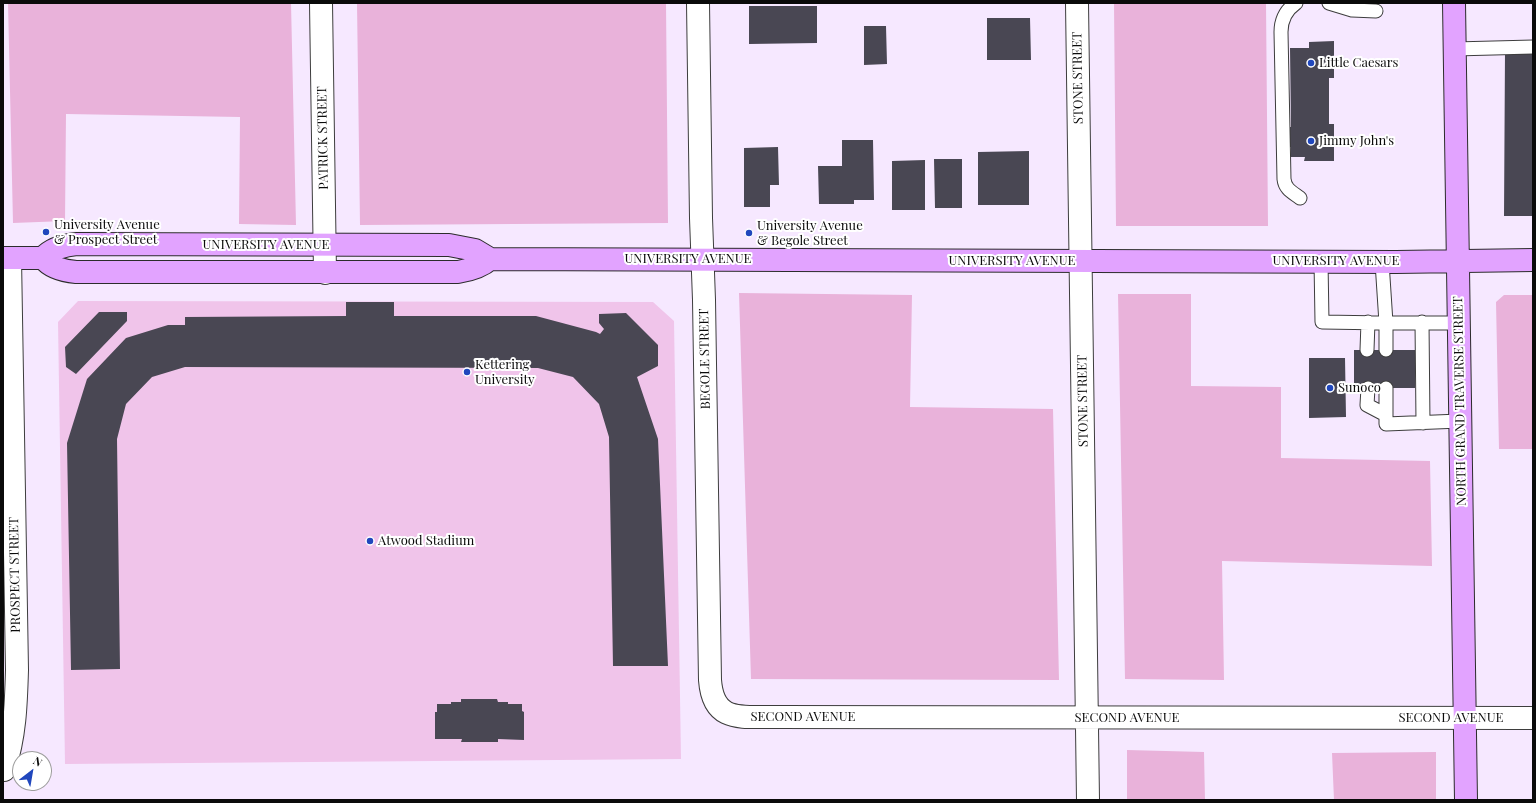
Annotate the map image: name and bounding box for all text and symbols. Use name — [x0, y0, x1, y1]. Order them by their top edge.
street label: STONE STREET — [1069, 32, 1087, 124]
place label: Little Caesars — [1319, 55, 1398, 71]
marker: Little Caesars — [1306, 58, 1316, 68]
street label: PATRICK STREET — [314, 86, 332, 190]
place label: Jimmy John's — [1319, 133, 1394, 149]
marker: Jimmy John's — [1306, 136, 1316, 146]
place label: University Avenue & Prospect Street — [54, 217, 160, 248]
place label: University Avenue & Begole Street — [757, 218, 863, 249]
marker: University Avenue & Prospect Street — [41, 227, 51, 237]
marker: University Avenue & Begole Street — [744, 228, 754, 238]
street label: UNIVERSITY AVENUE — [202, 237, 330, 253]
street label: UNIVERSITY AVENUE — [624, 251, 752, 267]
street label: UNIVERSITY AVENUE — [948, 253, 1076, 269]
street label: UNIVERSITY AVENUE — [1272, 253, 1400, 269]
street label: NORTH GRAND TRAVERSE STREET — [1450, 296, 1470, 506]
street label: BEGOLE STREET — [696, 308, 714, 410]
street label: STONE STREET — [1074, 355, 1092, 447]
place label: Kettering University — [475, 357, 535, 388]
marker: Kettering University — [462, 367, 472, 377]
place label: Sunoco — [1338, 380, 1381, 396]
marker: Sunoco — [1325, 383, 1335, 393]
street label: PROSPECT STREET — [6, 517, 24, 633]
place label: Atwood Stadium — [378, 533, 474, 549]
marker: Atwood Stadium — [365, 536, 375, 546]
street label: SECOND AVENUE — [751, 709, 855, 725]
street label: SECOND AVENUE — [1075, 710, 1179, 726]
street label: SECOND AVENUE — [1399, 710, 1503, 726]
north arrow — [12, 751, 52, 791]
text: N — [31, 753, 45, 770]

